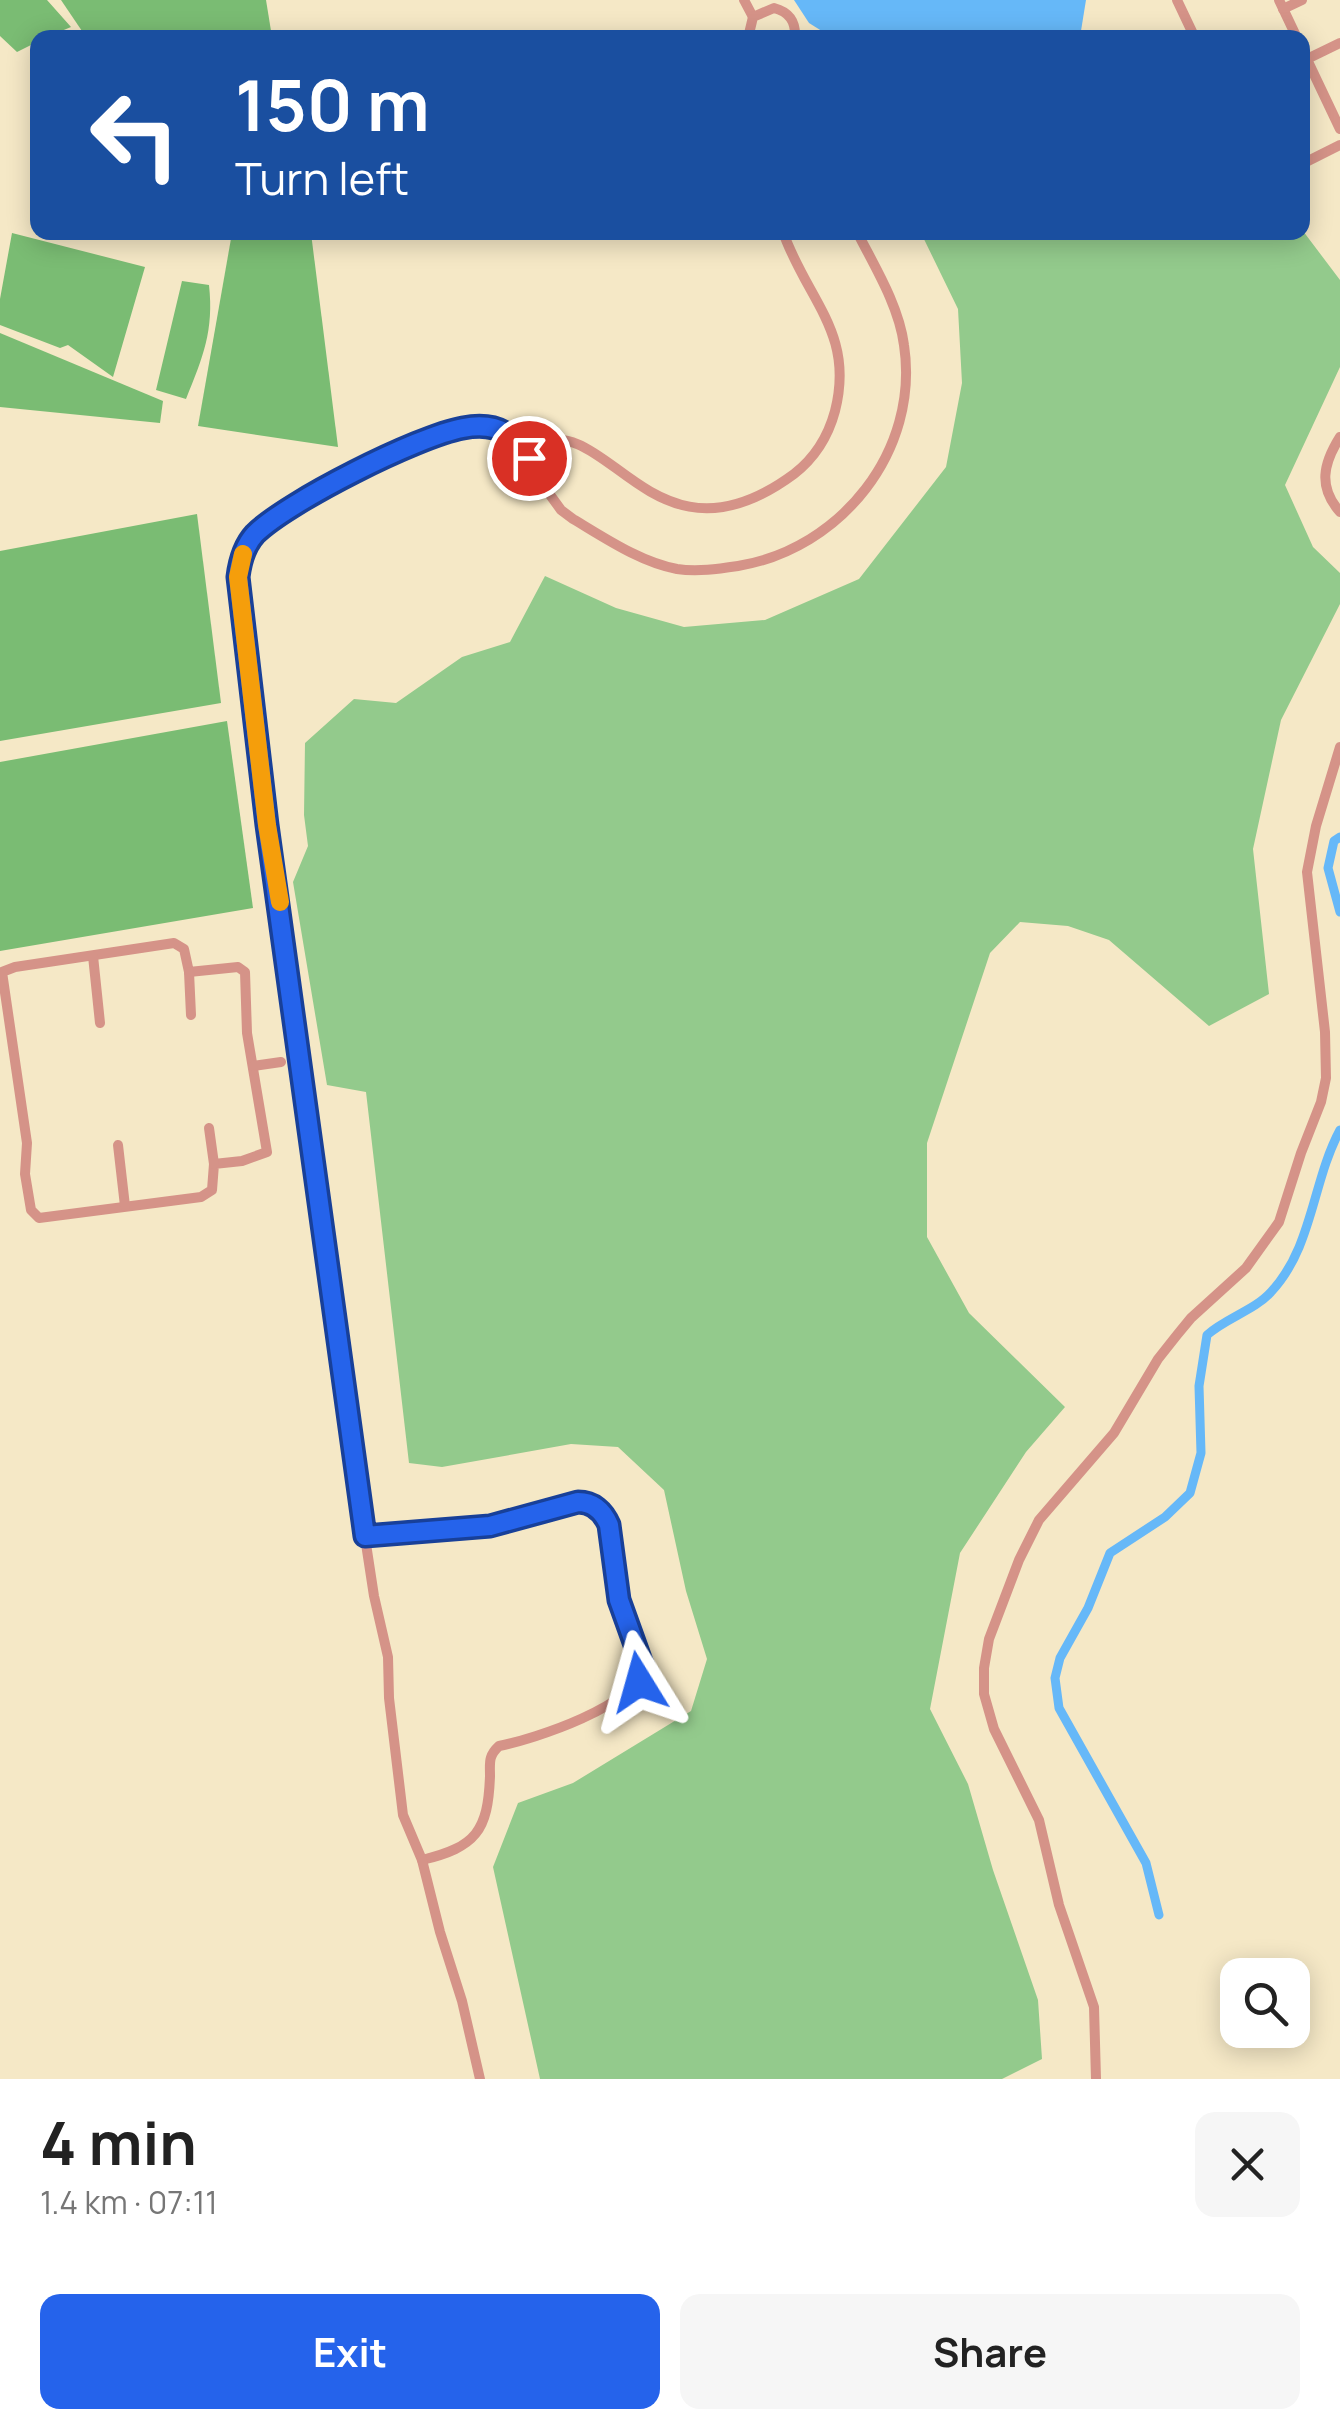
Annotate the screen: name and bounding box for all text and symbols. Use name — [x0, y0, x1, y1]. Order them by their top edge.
text: 150 m — [235, 56, 430, 152]
icon: left — [70, 70, 200, 200]
text: Turn left — [235, 147, 409, 209]
pin — [487, 416, 572, 501]
icon: arrive — [502, 431, 557, 486]
position arrow — [587, 1630, 691, 1734]
map controls — [1220, 1958, 1310, 2048]
button: search — [1220, 1958, 1310, 2048]
text: 4 min — [40, 2101, 197, 2183]
button: close — [1195, 2112, 1300, 2217]
text: 1.4 km · 07:11 — [40, 2180, 218, 2224]
button: Exit — [40, 2294, 660, 2409]
button: Share — [680, 2294, 1300, 2409]

